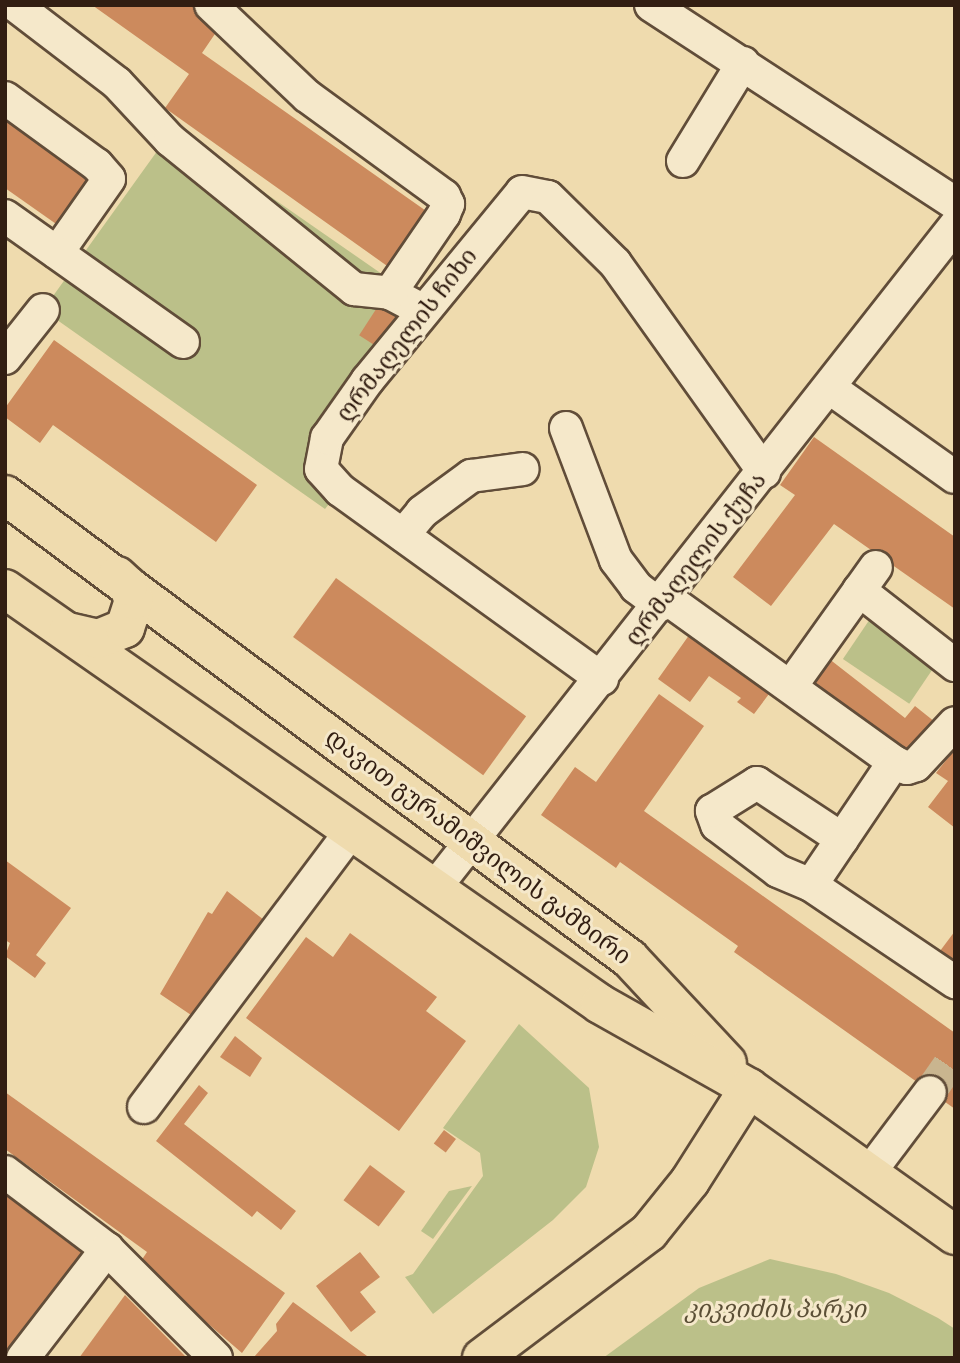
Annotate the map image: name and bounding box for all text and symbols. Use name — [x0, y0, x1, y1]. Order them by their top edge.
street label: ღრმაღელის ჩიხი — [330, 242, 484, 428]
street label: ღრმაღელის ქუჩა — [619, 466, 773, 652]
street label: დავით გურამიშვილის გამზირი — [320, 723, 636, 971]
park label: კიკვიძის პარკი — [684, 1296, 866, 1324]

